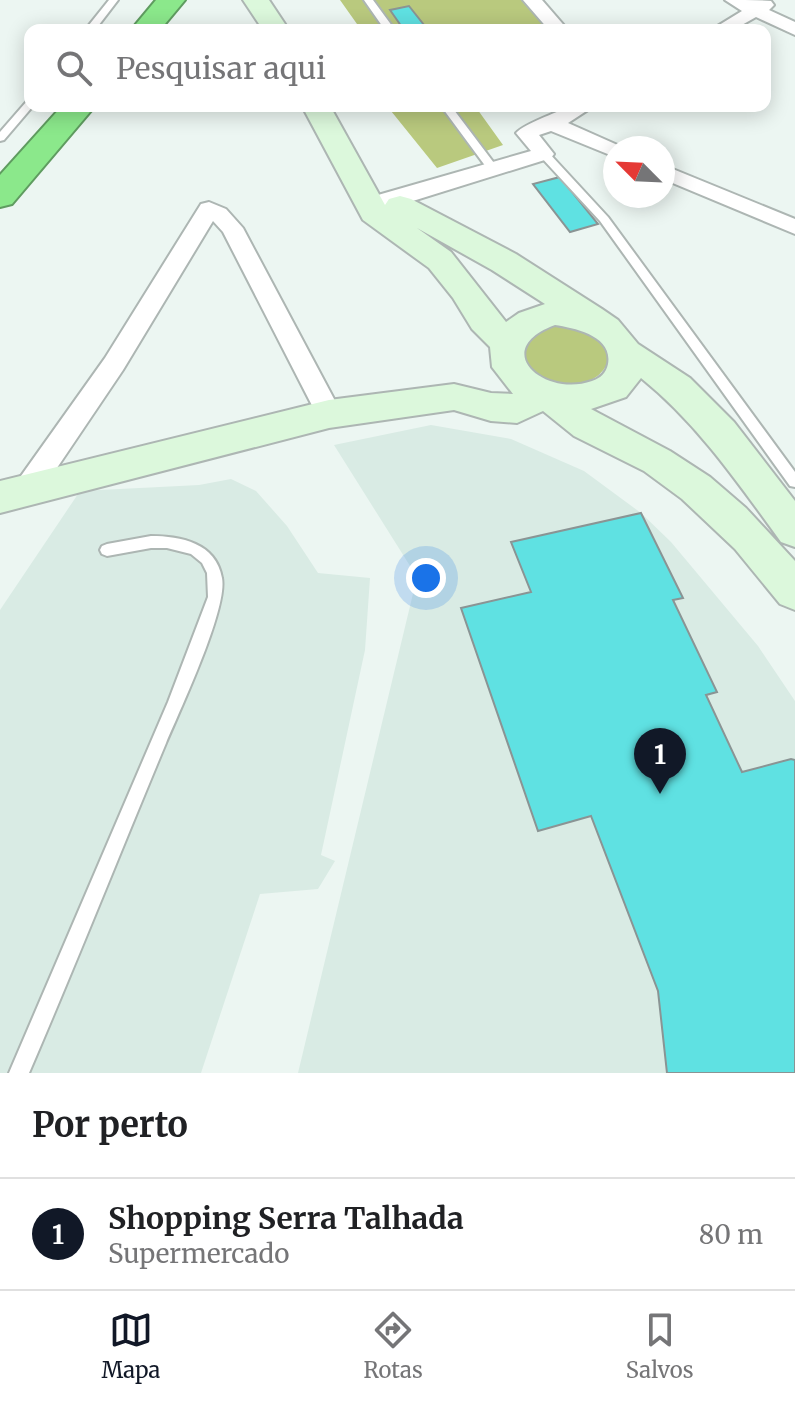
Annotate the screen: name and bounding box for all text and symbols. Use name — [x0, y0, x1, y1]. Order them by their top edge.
search box — [24, 24, 771, 112]
icon: search — [52, 46, 96, 90]
text: Pesquisar aqui — [116, 49, 326, 87]
north arrow — [603, 136, 675, 208]
your location — [406, 558, 446, 598]
pin: 1 — [634, 728, 686, 794]
text: Por perto — [32, 1104, 188, 1146]
text: Shopping Serra Talhada — [108, 1199, 464, 1237]
text: 1 — [52, 1218, 64, 1251]
text: 80 m — [699, 1218, 763, 1251]
text: Supermercado — [108, 1237, 290, 1270]
tab: Mapa — [101, 1308, 160, 1384]
tab: Rotas — [363, 1308, 423, 1384]
tab: Salvos — [626, 1308, 694, 1384]

